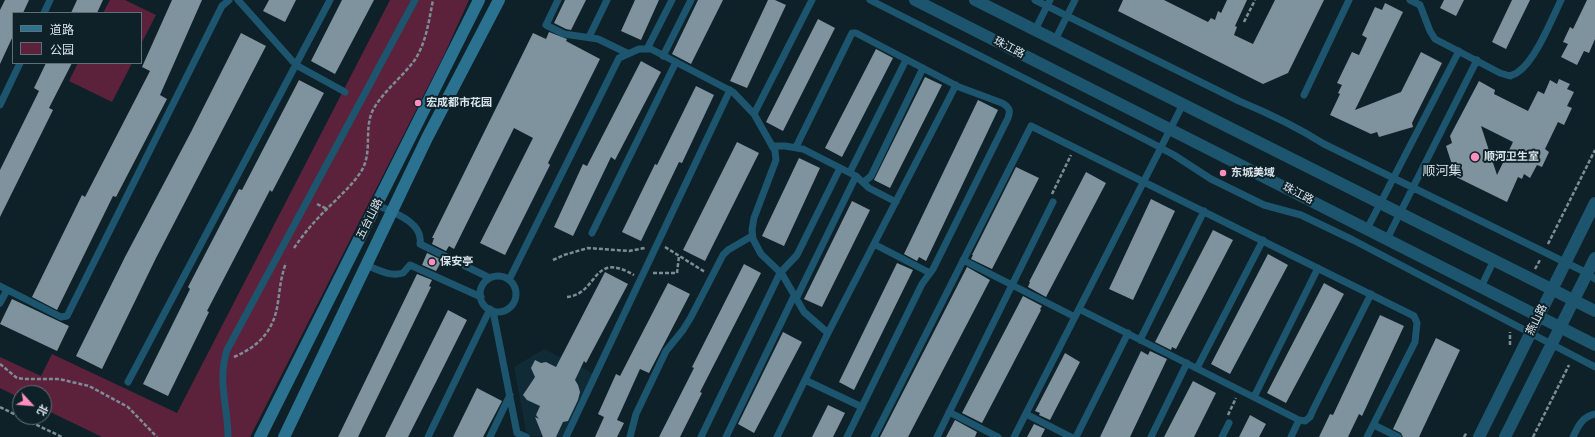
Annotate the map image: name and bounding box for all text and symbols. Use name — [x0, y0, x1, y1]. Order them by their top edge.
legend — [12, 12, 142, 64]
text: 道路 — [50, 23, 74, 37]
street label: 珠江路 — [991, 35, 1027, 61]
text: 公园 — [50, 43, 74, 57]
place label: 宏成都市花园 — [426, 96, 492, 110]
marker: 宏成都市花园 — [413, 98, 423, 108]
place label: 顺河卫生室 — [1484, 150, 1539, 164]
marker: 顺河卫生室 — [1469, 151, 1481, 163]
district label: 顺河集 — [1423, 164, 1461, 180]
place label: 东城美域 — [1231, 166, 1275, 180]
marker: 东城美域 — [1218, 168, 1228, 178]
street label: 珠江路 — [1280, 181, 1316, 207]
street label: 五台山路 — [354, 196, 386, 242]
place label: 保安亭 — [440, 255, 473, 269]
marker: 保安亭 — [427, 257, 437, 267]
street label: 燕山路 — [1524, 302, 1550, 338]
north arrow — [12, 385, 52, 425]
text: 北 — [34, 402, 51, 418]

